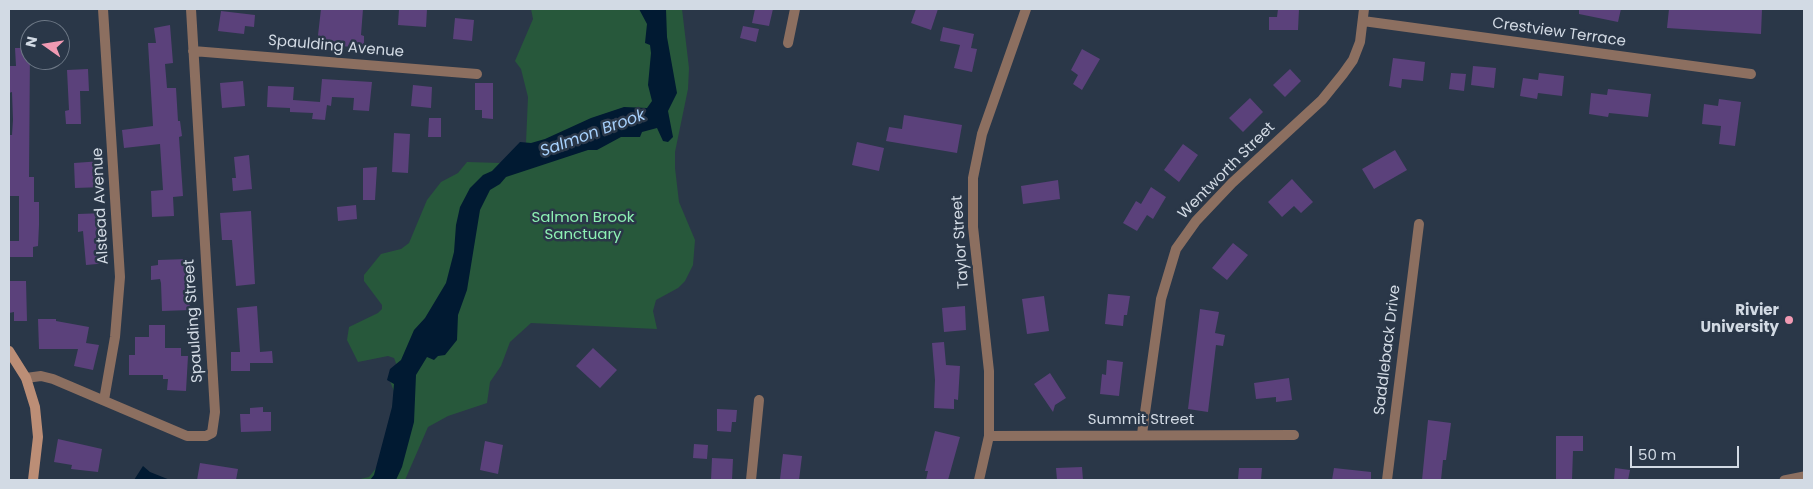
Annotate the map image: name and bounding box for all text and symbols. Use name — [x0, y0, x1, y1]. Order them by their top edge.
street label: Crestview Terrace — [1491, 15, 1627, 51]
north arrow — [20, 20, 70, 70]
street label: Spaulding Avenue — [267, 32, 405, 62]
text: N — [20, 34, 42, 49]
water label: Salmon Brook — [538, 106, 648, 162]
street label: Wentworth Street — [1175, 119, 1279, 223]
street label: Alstead Avenue — [89, 147, 113, 265]
street label: Taylor Street — [949, 195, 973, 289]
park label: Salmon Brook Sanctuary — [531, 209, 635, 244]
street label: Spaulding Street — [181, 259, 207, 383]
street label: Saddleback Drive — [1371, 284, 1405, 416]
place label: Rivier University — [1700, 302, 1779, 337]
marker: Rivier University — [1783, 314, 1795, 326]
street label: Summit Street — [1088, 411, 1194, 429]
scale bar — [1633, 436, 1742, 468]
text: 50 m — [1638, 444, 1676, 465]

